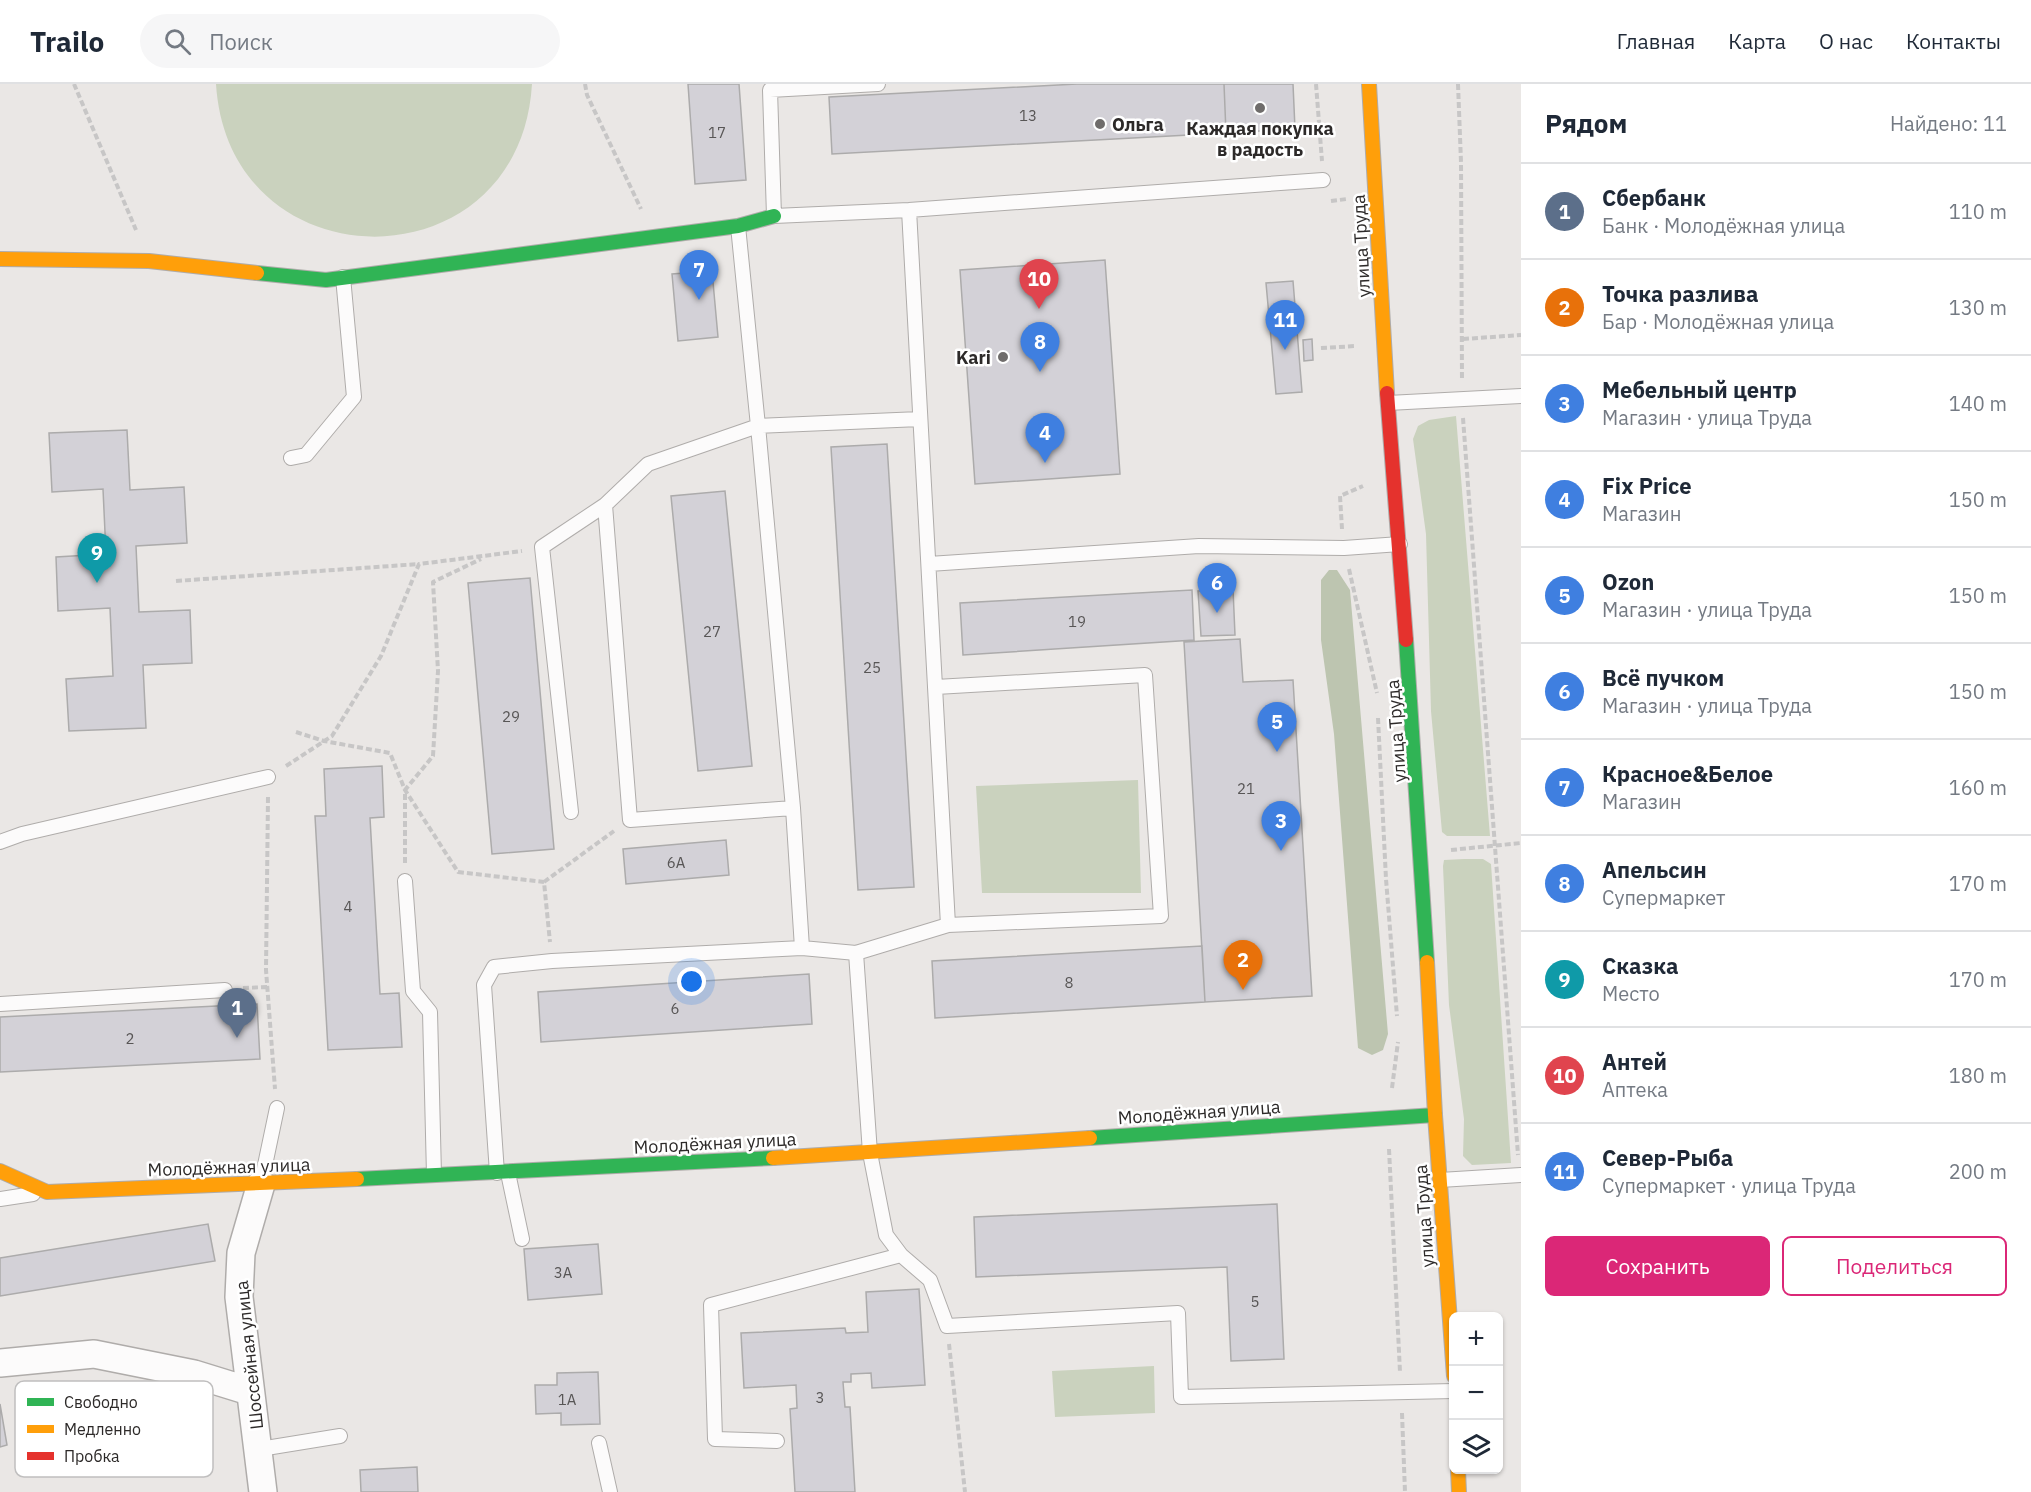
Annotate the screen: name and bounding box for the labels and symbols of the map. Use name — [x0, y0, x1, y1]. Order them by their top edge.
marker: Каждая покупка в радость — [1253, 101, 1267, 115]
house number: 13 — [1019, 106, 1037, 125]
place label: Ольга — [1112, 113, 1164, 136]
marker: Ольга — [1093, 117, 1107, 131]
place label: Каждая покупка в радость — [1186, 117, 1334, 161]
house number: 17 — [708, 123, 726, 142]
street label: улица Труда — [1347, 194, 1375, 298]
pin: 7 — [680, 250, 718, 300]
pin: 10 — [1020, 260, 1058, 309]
pin: 11 — [1266, 300, 1304, 350]
pin: 8 — [1020, 322, 1060, 372]
place label: Kari — [956, 346, 991, 369]
marker: Kari — [996, 350, 1010, 364]
pin: 4 — [1026, 414, 1064, 463]
pin: 9 — [78, 534, 116, 583]
pin: 6 — [1198, 564, 1236, 613]
house number: 19 — [1068, 612, 1086, 631]
house number: 27 — [703, 622, 721, 641]
house number: 25 — [863, 658, 881, 677]
street label: улица Труда — [1381, 678, 1411, 783]
pin: 5 — [1258, 702, 1296, 752]
house number: 29 — [502, 707, 520, 726]
house number: 21 — [1237, 779, 1255, 798]
pin: 3 — [1262, 802, 1300, 851]
house number: 6А — [667, 853, 686, 872]
house number: 4 — [343, 897, 353, 916]
pin: 2 — [1224, 940, 1262, 990]
your location — [677, 967, 706, 996]
house number: 8 — [1064, 973, 1074, 992]
pin: 1 — [218, 988, 256, 1038]
house number: 6 — [670, 999, 680, 1018]
house number: 2 — [125, 1029, 135, 1048]
street label: Молодёжная улица — [1117, 1095, 1281, 1129]
street label: Молодёжная улица — [633, 1127, 797, 1159]
street label: Молодёжная улица — [147, 1153, 311, 1181]
street label: улица Труда — [1409, 1163, 1439, 1268]
house number: 3А — [554, 1263, 573, 1282]
street label: Шоссейная улица — [230, 1279, 268, 1431]
house number: 5 — [1250, 1292, 1260, 1311]
legend — [15, 1381, 213, 1477]
house number: 3 — [815, 1388, 825, 1407]
house number: 1А — [558, 1390, 577, 1409]
text: Свободно — [64, 1392, 138, 1412]
text: Медленно — [64, 1419, 141, 1439]
text: Пробка — [64, 1446, 120, 1466]

